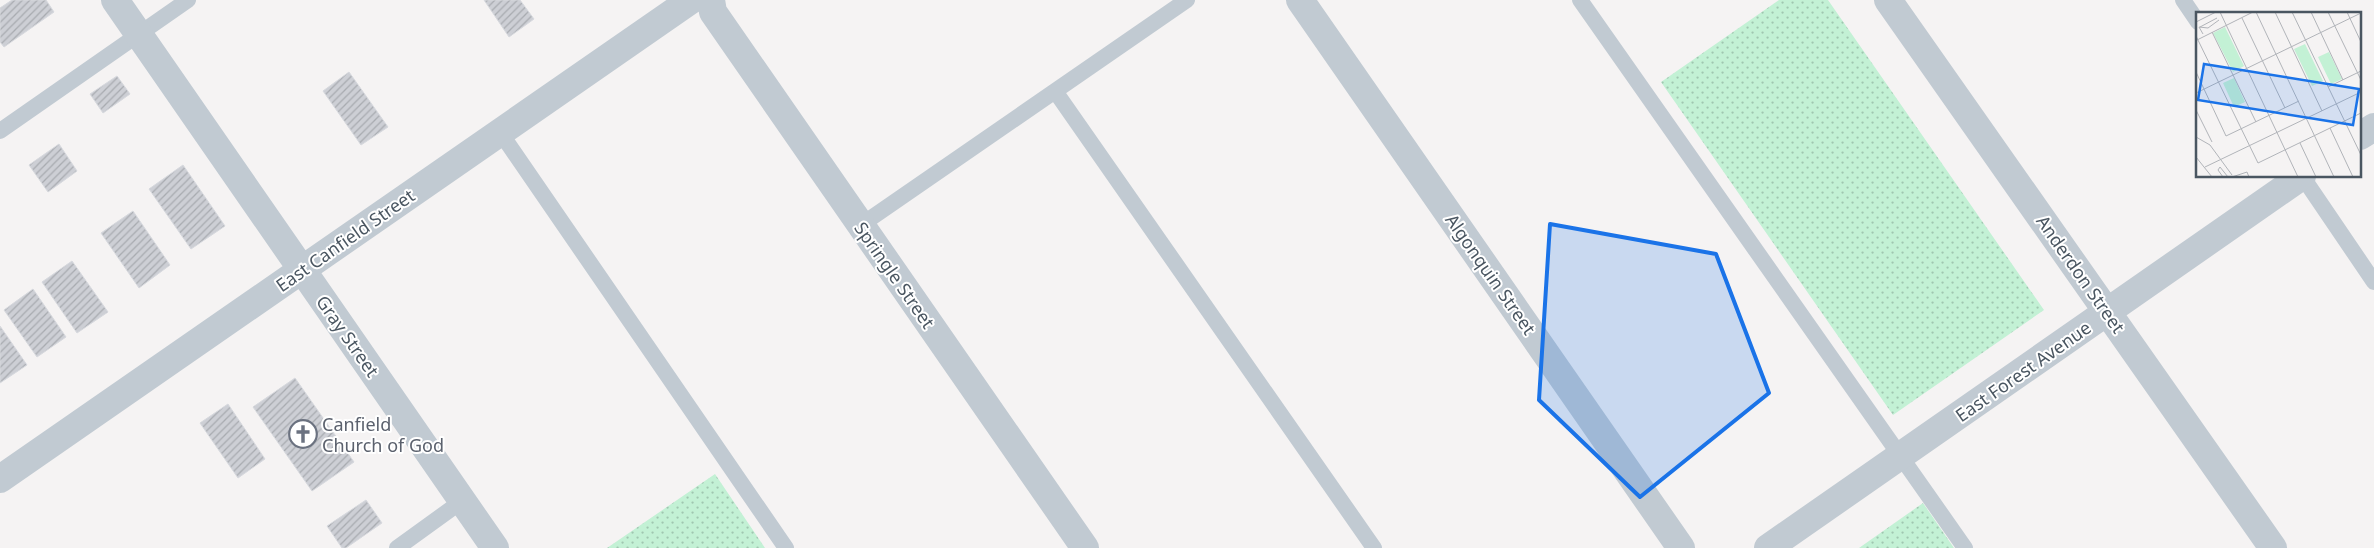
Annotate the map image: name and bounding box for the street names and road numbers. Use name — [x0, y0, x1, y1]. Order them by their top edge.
street label: East Canfield Street — [271, 183, 420, 297]
street label: Algonquin Street — [1440, 209, 1542, 340]
street label: Anderdon Street — [2031, 210, 2131, 338]
street label: Springle Street — [849, 217, 941, 333]
street label: Gray Street — [311, 290, 385, 382]
street label: East Forest Avenue — [1950, 315, 2096, 427]

